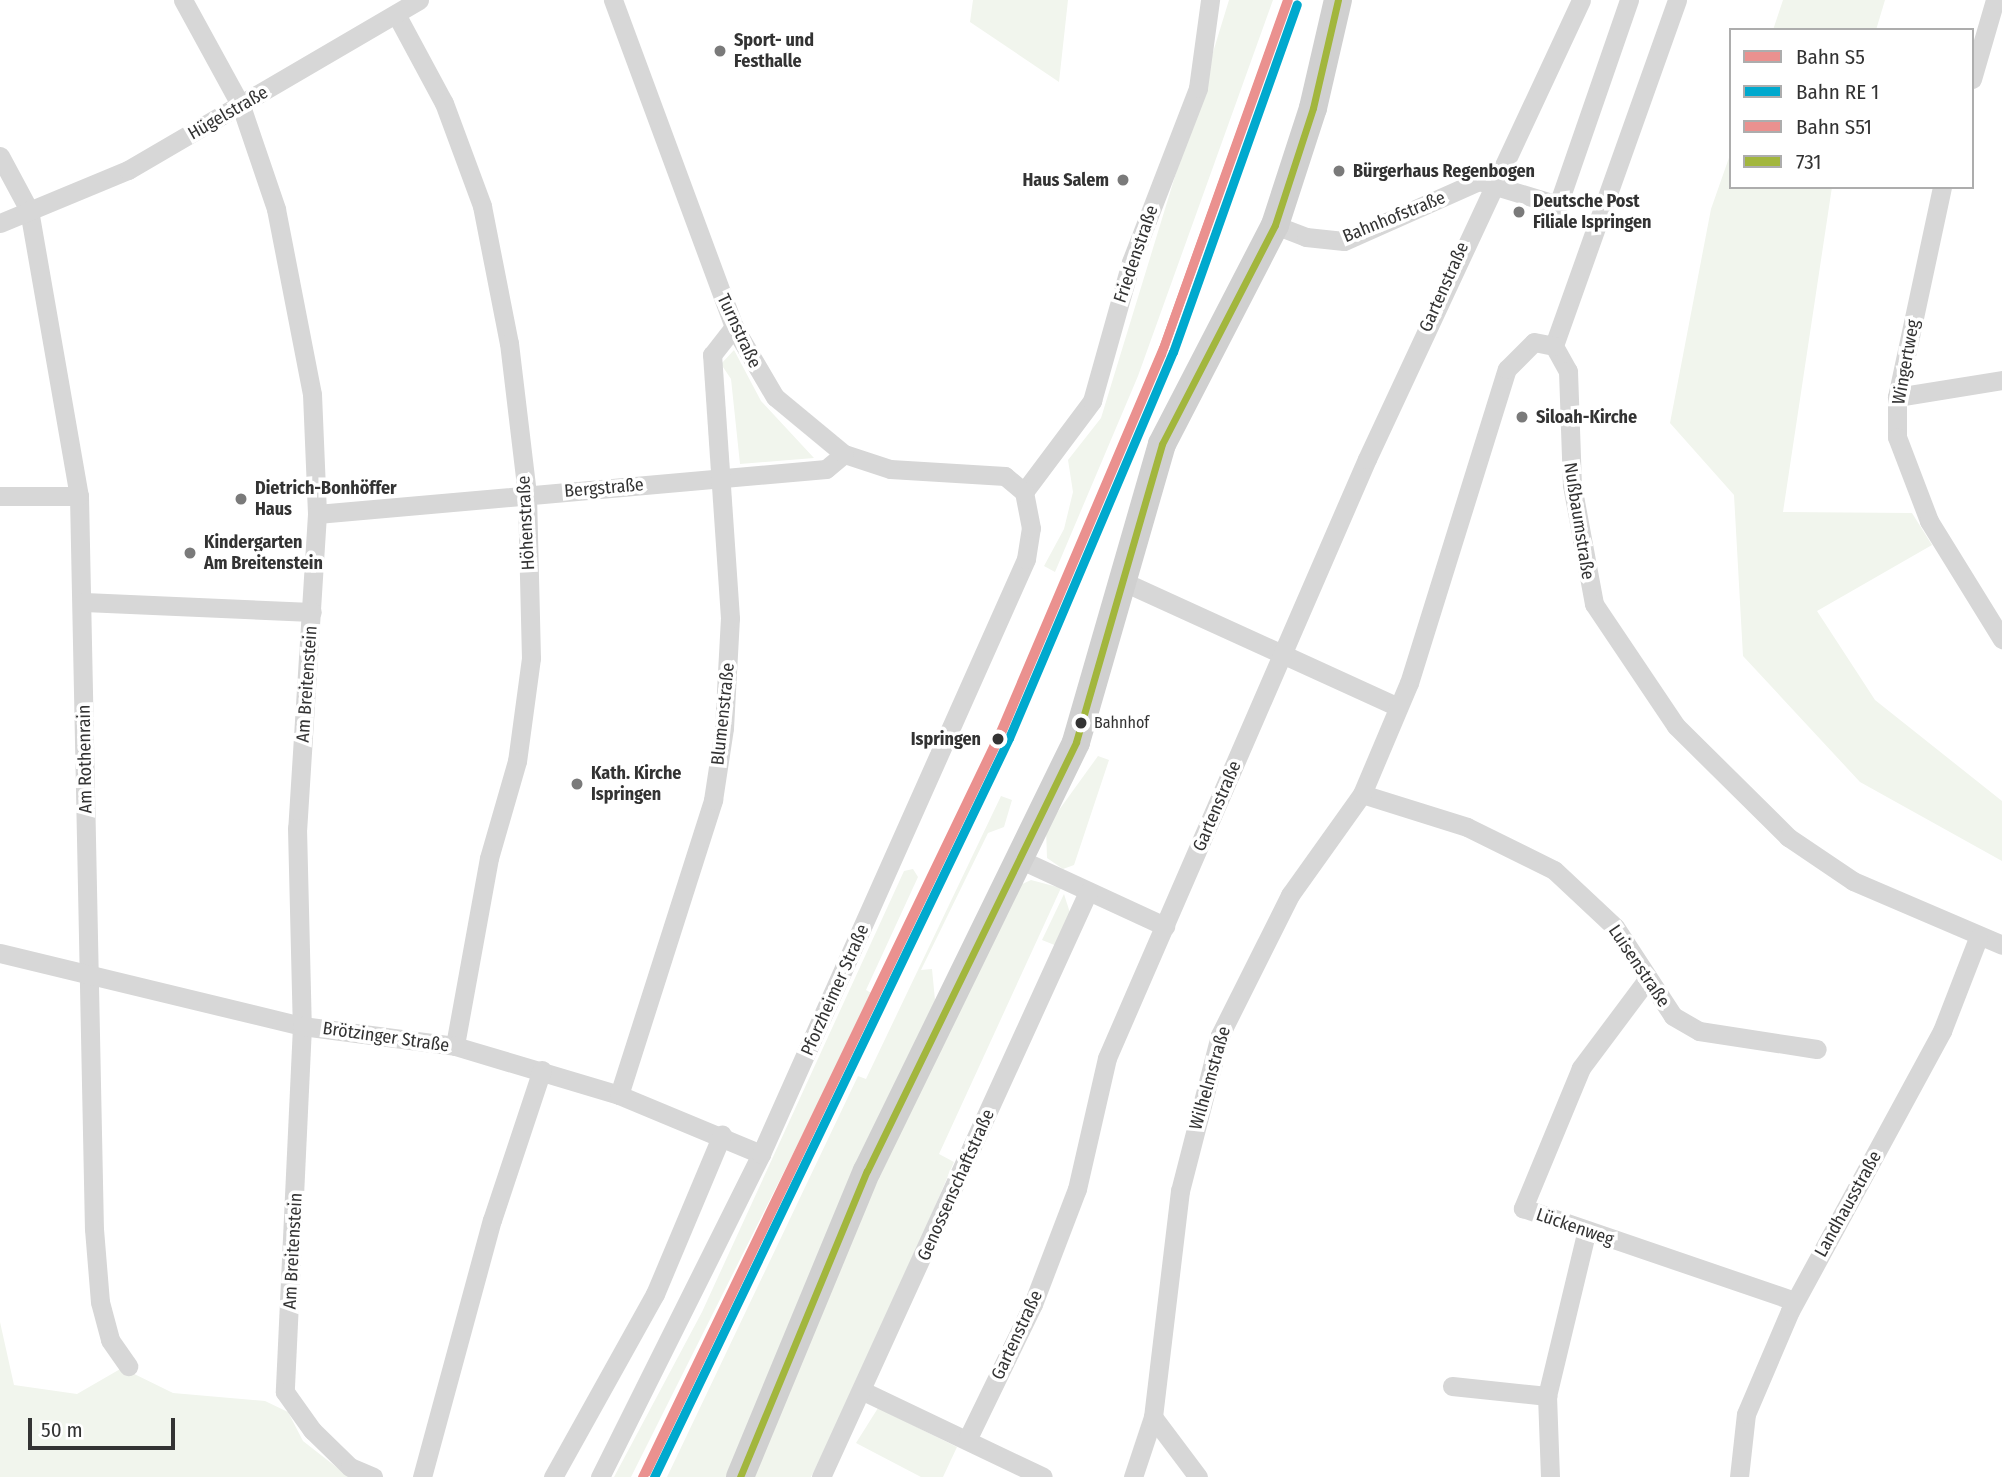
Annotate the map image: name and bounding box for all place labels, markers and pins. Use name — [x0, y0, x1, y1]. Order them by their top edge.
place label: Sport- und Festhalle — [734, 30, 814, 72]
marker: Sport- und Festhalle — [712, 43, 728, 59]
place label: Bürgerhaus Regenbogen — [1353, 160, 1535, 182]
marker: Bürgerhaus Regenbogen — [1331, 163, 1347, 179]
place label: Haus Salem — [1022, 169, 1109, 191]
marker: Haus Salem — [1115, 172, 1131, 188]
place label: Deutsche Post Filiale Ispringen — [1533, 191, 1652, 234]
marker: Deutsche Post Filiale Ispringen — [1511, 204, 1527, 220]
place label: Siloah-Kirche — [1536, 406, 1637, 428]
marker: Siloah-Kirche — [1514, 409, 1530, 425]
place label: Dietrich-Bonhöffer Haus — [255, 478, 397, 520]
marker: Dietrich-Bonhöffer Haus — [233, 491, 249, 507]
place label: Kindergarten Am Breitenstein — [204, 532, 323, 574]
marker: Kindergarten Am Breitenstein — [182, 545, 198, 561]
place label: Bahnhof — [1094, 713, 1149, 733]
marker: Bahnhof — [1074, 716, 1088, 730]
place label: Ispringen — [911, 728, 981, 750]
marker: Ispringen — [987, 728, 1009, 750]
place label: Kath. Kirche Ispringen — [591, 763, 681, 806]
marker: Kath. Kirche Ispringen — [569, 776, 585, 792]

